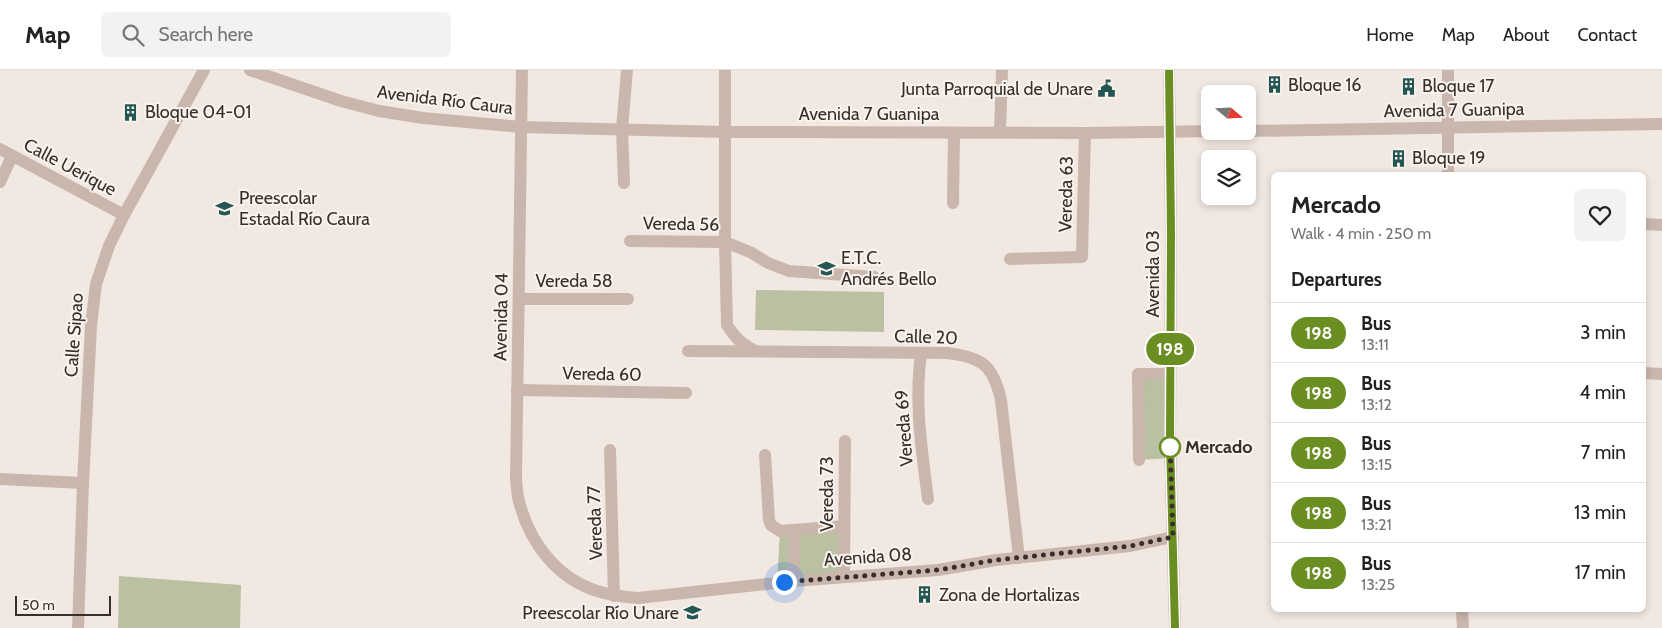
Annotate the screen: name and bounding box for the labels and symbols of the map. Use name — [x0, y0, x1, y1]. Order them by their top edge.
place label: Bloque 16 — [1288, 74, 1362, 96]
building icon: Bloque 16 — [1264, 75, 1284, 95]
place label: Bloque 17 — [1422, 75, 1494, 97]
building icon: Bloque 17 — [1398, 76, 1418, 96]
place label: Junta Parroquial de Unare — [900, 78, 1093, 100]
public building icon: Junta Parroquial de Unare — [1097, 79, 1117, 99]
street label: Avenida Río Caura — [376, 81, 515, 119]
north arrow — [1201, 85, 1256, 140]
street label: Avenida 7 Guanipa — [1384, 98, 1525, 122]
place label: Bloque 04-01 — [145, 101, 251, 123]
building icon: Bloque 04-01 — [121, 102, 141, 122]
street label: Avenida 7 Guanipa — [799, 103, 940, 125]
street label: Calle Uerique — [20, 133, 120, 201]
place label: Bloque 19 — [1412, 147, 1486, 169]
building icon: Bloque 19 — [1388, 148, 1408, 168]
street label: Vereda 63 — [1054, 156, 1078, 232]
place label: Preescolar Estadal Río Caura — [239, 187, 370, 230]
school or university icon: Preescolar Estadal Río Caura — [215, 198, 235, 218]
street label: Vereda 56 — [643, 212, 719, 236]
street label: Avenida 03 — [1142, 230, 1164, 318]
place label: E.T.C. Andrés Bello — [841, 247, 937, 290]
school or university icon: E.T.C. Andrés Bello — [817, 258, 837, 278]
street label: Vereda 58 — [535, 270, 613, 292]
street label: Avenida 04 — [489, 273, 513, 361]
street label: Calle Sipao — [60, 292, 88, 378]
street label: Calle 20 — [894, 325, 958, 349]
line badge: 198 — [1141, 333, 1199, 365]
street label: Vereda 60 — [562, 362, 642, 386]
street label: Vereda 69 — [890, 389, 918, 467]
marker: Mercado — [1159, 436, 1181, 458]
place label: Mercado — [1185, 436, 1253, 458]
street label: Vereda 73 — [816, 456, 838, 532]
street label: Vereda 77 — [583, 485, 607, 561]
street label: Avenida 08 — [823, 543, 913, 571]
your location — [772, 570, 797, 595]
place label: Zona de Hortalizas — [939, 584, 1080, 606]
building icon: Zona de Hortalizas — [915, 585, 935, 605]
scale bar — [15, 593, 111, 616]
place label: Preescolar Río Unare — [522, 602, 679, 624]
school or university icon: Preescolar Río Unare — [683, 603, 703, 623]

